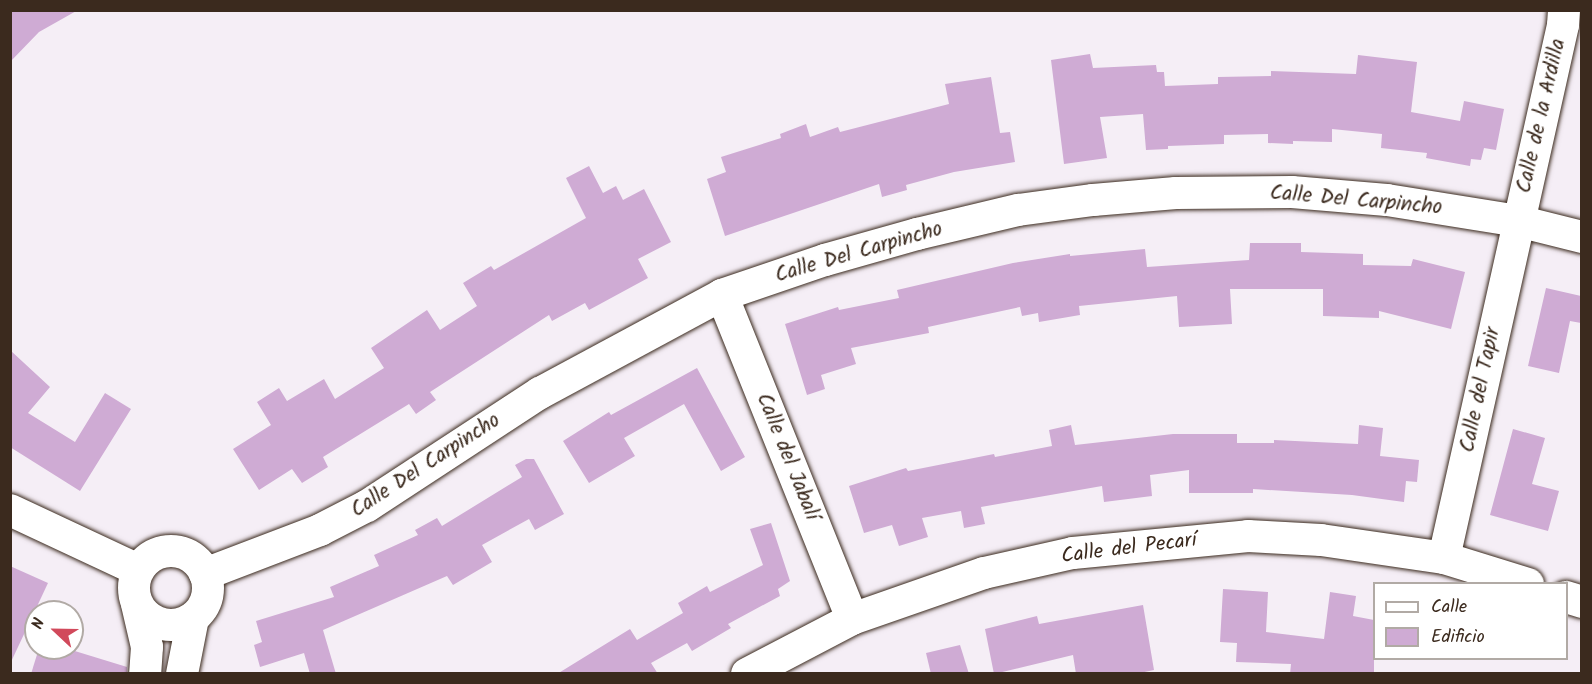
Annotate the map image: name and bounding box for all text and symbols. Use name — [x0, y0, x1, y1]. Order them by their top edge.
street label: Calle de la Ardilla — [1512, 36, 1572, 196]
street label: Calle Del Carpincho — [1269, 181, 1443, 221]
street label: Calle Del Carpincho — [772, 217, 946, 289]
street label: Calle del Tapir — [1455, 325, 1507, 455]
street label: Calle del Jabalí — [750, 390, 824, 524]
street label: Calle Del Carpincho — [347, 408, 505, 524]
street label: Calle del Pecarí — [1060, 528, 1198, 570]
legend — [1373, 582, 1568, 660]
text: Calle — [1431, 593, 1467, 622]
north arrow — [24, 600, 84, 660]
text: N — [25, 614, 52, 633]
text: Edificio — [1431, 623, 1485, 652]

